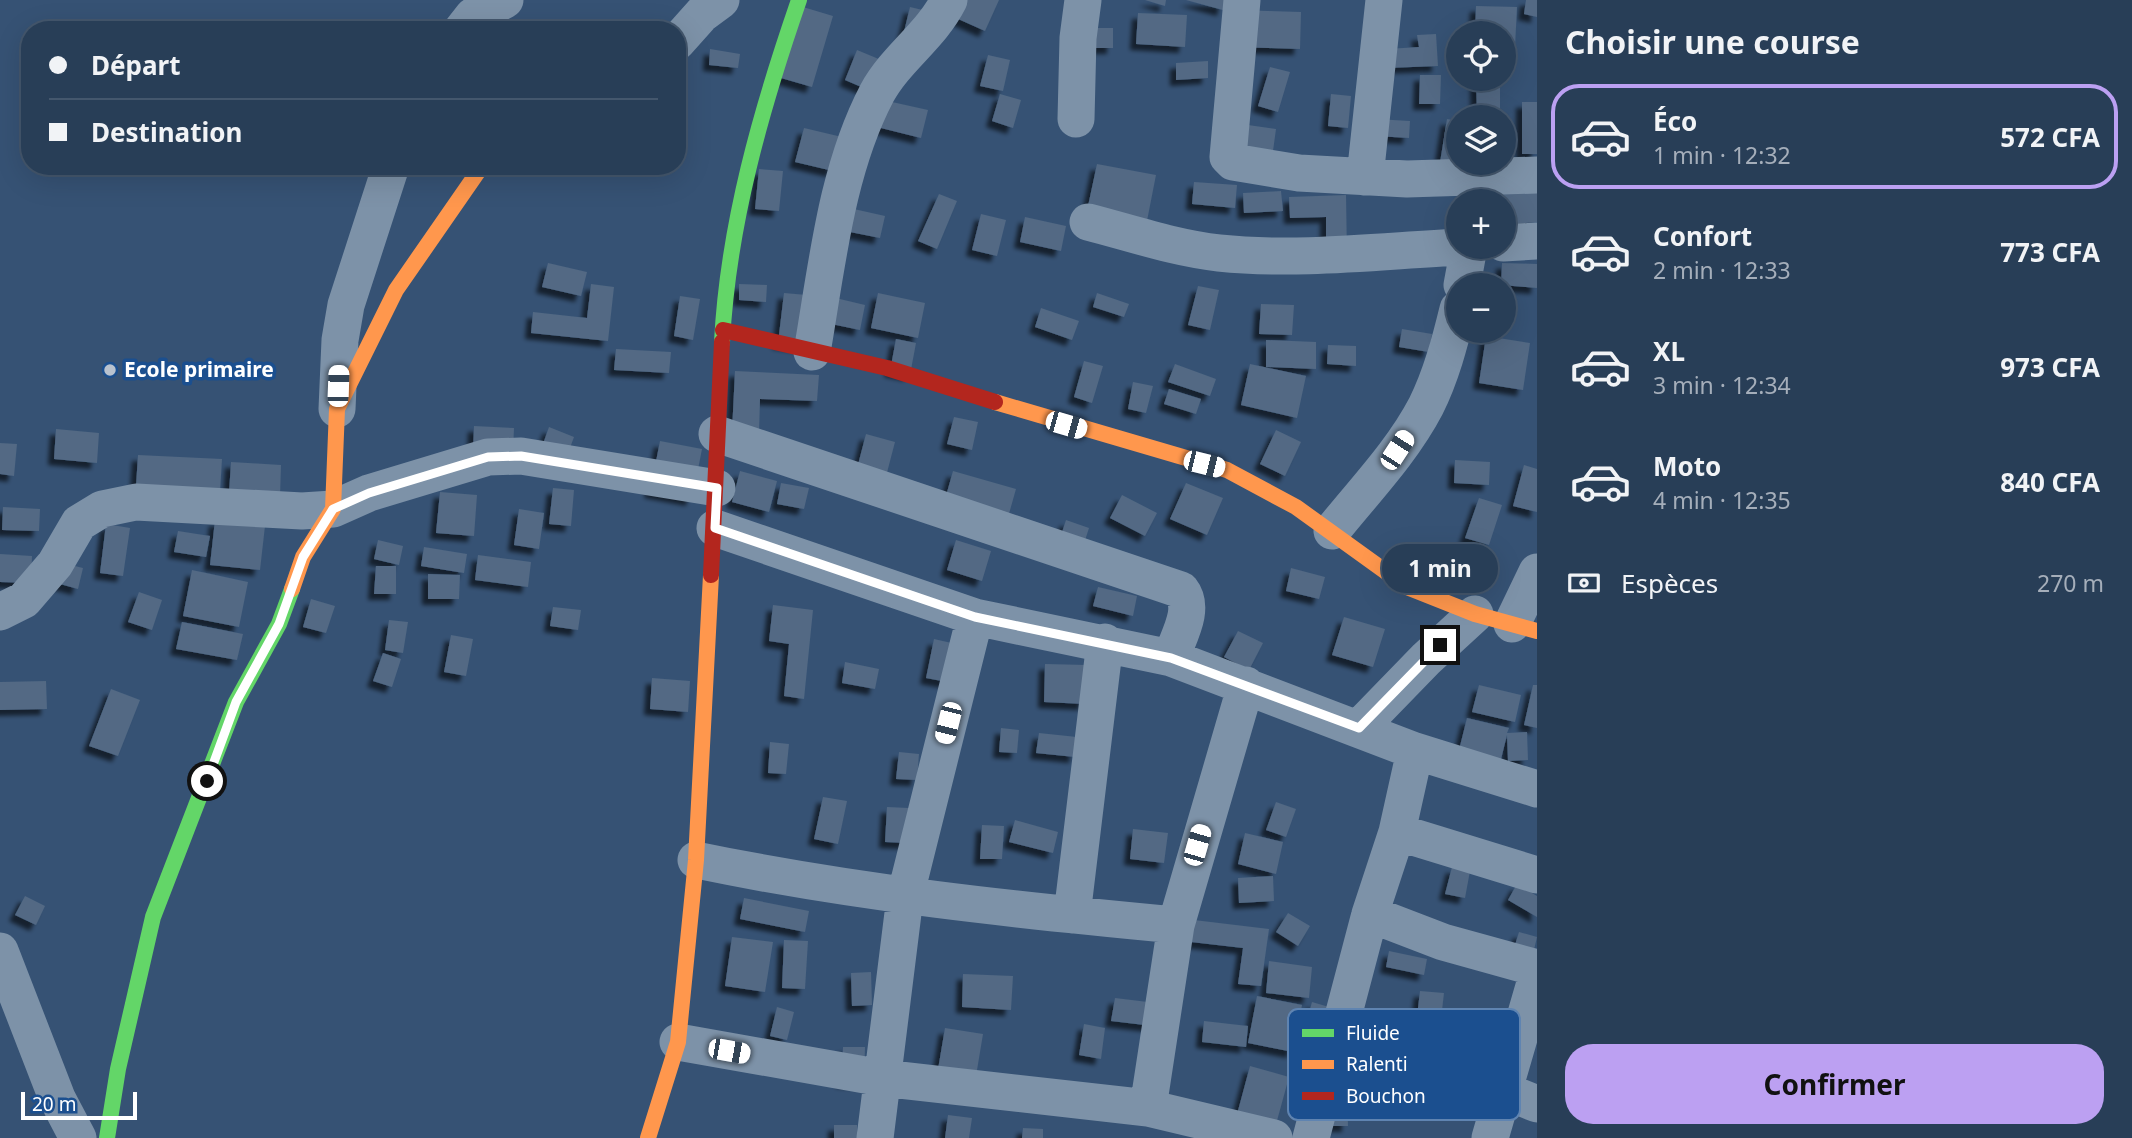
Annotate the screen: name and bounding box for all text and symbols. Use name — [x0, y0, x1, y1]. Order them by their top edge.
text: Choisir une course — [1565, 20, 1860, 63]
map controls — [1446, 21, 1516, 343]
button: locate — [1446, 21, 1516, 91]
text: Départ — [91, 47, 180, 83]
text: Éco — [1653, 103, 1697, 139]
button: layers — [1446, 105, 1516, 175]
icon: car — [1569, 105, 1632, 168]
text: Destination — [91, 114, 242, 150]
text: 572 CFA — [2000, 119, 2100, 155]
text: 1 min · 12:32 — [1653, 139, 1791, 171]
button: + — [1446, 189, 1516, 259]
text: Confort — [1653, 218, 1752, 254]
icon: car — [1569, 220, 1632, 283]
text: 773 CFA — [2000, 234, 2100, 270]
text: 2 min · 12:33 — [1653, 254, 1791, 286]
button: − — [1446, 273, 1516, 343]
text: XL — [1653, 333, 1685, 369]
icon: car — [1569, 335, 1632, 398]
text: 973 CFA — [2000, 349, 2100, 385]
place label: Ecole primaire — [124, 355, 274, 383]
marker: Ecole primaire — [102, 362, 118, 378]
car — [327, 365, 350, 407]
text: 3 min · 12:34 — [1653, 369, 1791, 401]
car — [1043, 409, 1090, 441]
car — [1377, 427, 1418, 473]
text: Moto — [1653, 448, 1721, 484]
car — [1182, 449, 1227, 479]
icon: car — [1569, 450, 1632, 513]
text: 840 CFA — [2000, 464, 2100, 500]
text: 4 min · 12:35 — [1653, 484, 1791, 516]
callout: 1 min — [1382, 544, 1498, 592]
text: 1 min — [1408, 552, 1472, 584]
icon: cash — [1565, 564, 1603, 602]
text: Espèces — [1621, 565, 1718, 601]
text: 270 m — [2037, 567, 2104, 599]
route end — [1424, 629, 1456, 661]
car — [933, 700, 964, 746]
route start — [191, 765, 223, 797]
car — [1182, 822, 1213, 868]
legend — [1288, 1009, 1520, 1120]
text: Fluide — [1346, 1020, 1400, 1046]
car — [707, 1037, 752, 1065]
button: Confirmer — [1565, 1044, 2104, 1124]
text: Ralenti — [1346, 1051, 1408, 1077]
text: Bouchon — [1346, 1083, 1426, 1109]
scale bar — [21, 1089, 136, 1121]
text: 20 m — [32, 1091, 76, 1117]

